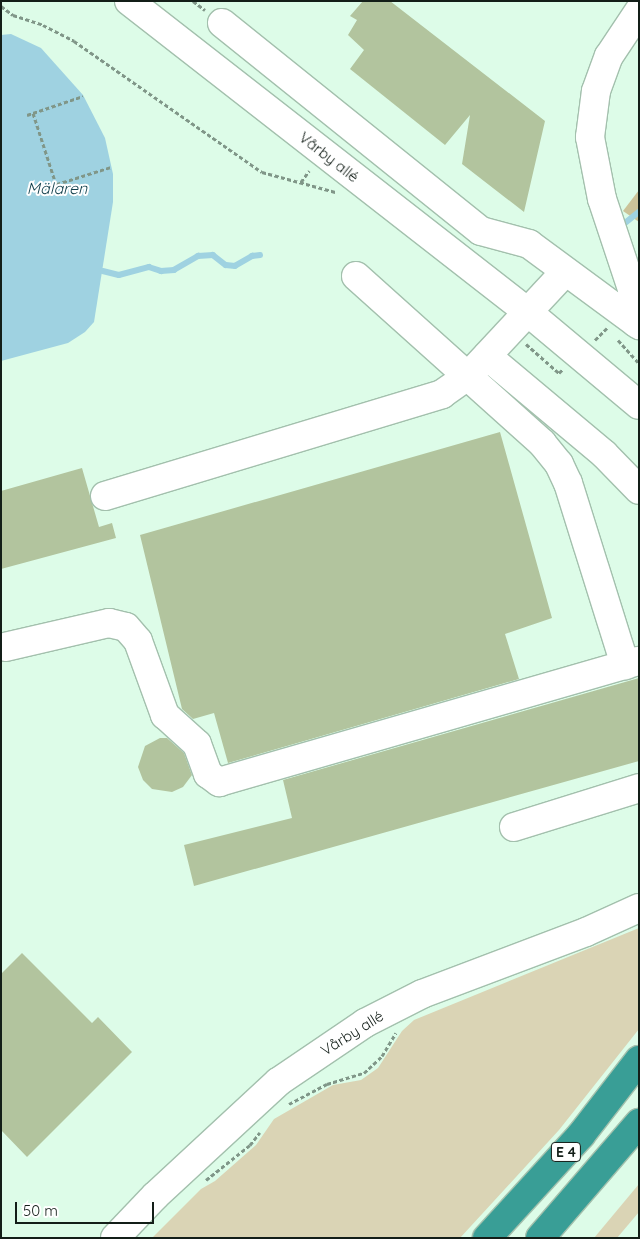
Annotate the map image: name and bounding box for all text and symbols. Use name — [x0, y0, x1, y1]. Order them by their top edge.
street label: Vårby allé — [296, 128, 362, 186]
water label: Mälaren — [27, 178, 87, 198]
street label: Vårby allé — [317, 1007, 387, 1059]
road number: E 4 — [550, 1140, 582, 1164]
scale bar — [18, 1192, 156, 1224]
text: 50 m — [23, 1201, 58, 1220]

